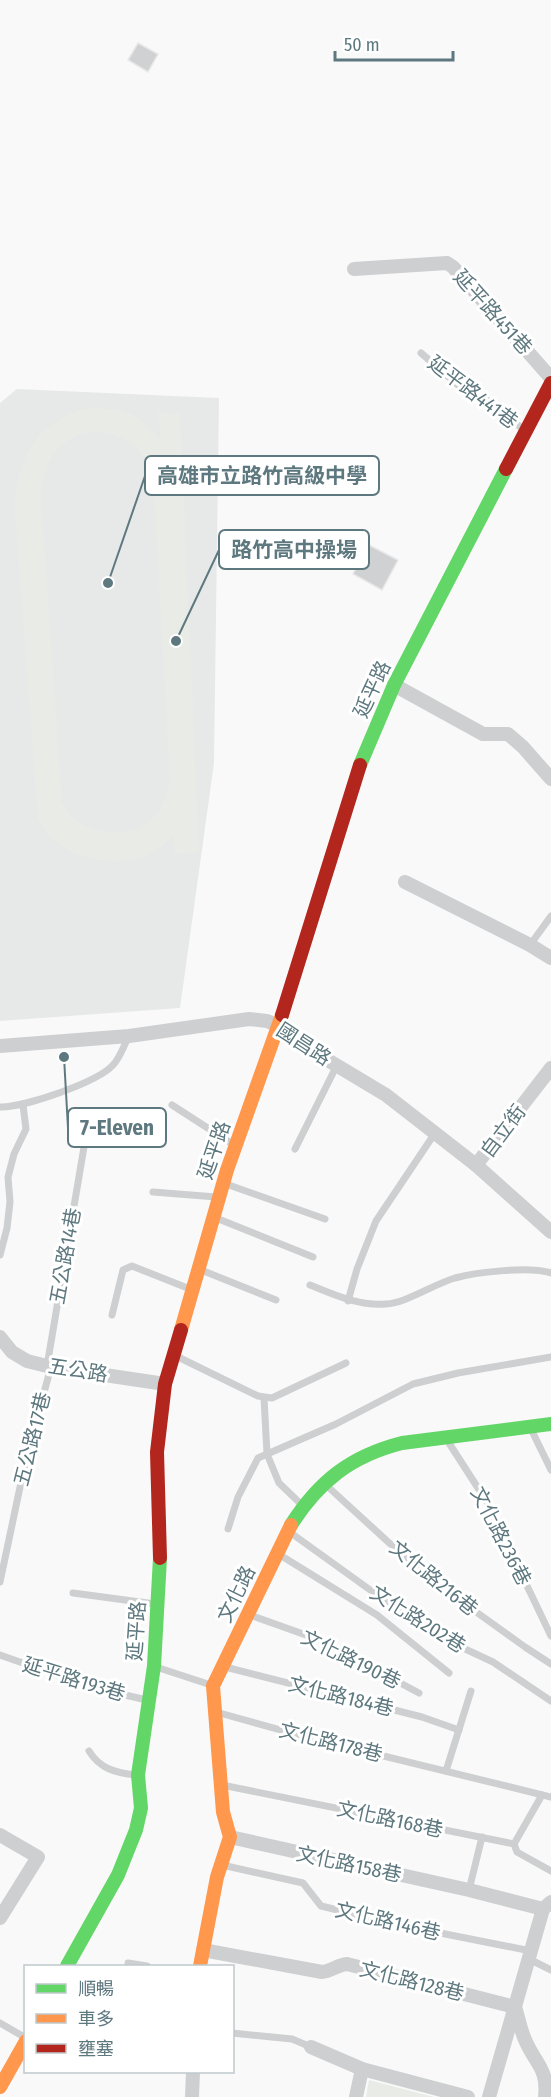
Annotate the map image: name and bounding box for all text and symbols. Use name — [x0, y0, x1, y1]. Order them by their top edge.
scale bar — [335, 24, 454, 62]
text: 50 m — [344, 34, 380, 56]
street label: 延平路451巷 — [449, 265, 537, 359]
street label: 延平路441巷 — [423, 350, 523, 434]
callout: 高雄市立路竹高級中學 — [145, 456, 379, 495]
text: 高雄市立路竹高級中學 — [157, 463, 367, 489]
callout: 路竹高中操場 — [219, 530, 369, 569]
text: 路竹高中操場 — [231, 537, 357, 563]
street label: 延平路 — [348, 657, 396, 721]
street label: 國昌路 — [272, 1018, 336, 1070]
street label: 自立街 — [475, 1100, 531, 1162]
callout: 7-Eleven — [68, 1108, 166, 1147]
text: 7-Eleven — [80, 1115, 154, 1141]
street label: 延平路 — [193, 1118, 235, 1182]
street label: 五公路14巷 — [45, 1206, 85, 1306]
street label: 五公路 — [46, 1353, 110, 1387]
street label: 五公路17巷 — [9, 1390, 55, 1488]
street label: 文化路236巷 — [466, 1483, 536, 1589]
street label: 文化路216巷 — [385, 1535, 483, 1621]
street label: 文化路 — [212, 1562, 260, 1626]
street label: 文化路202巷 — [366, 1580, 470, 1658]
street label: 延平路 — [122, 1600, 150, 1662]
street label: 文化路190巷 — [297, 1625, 405, 1693]
street label: 延平路193巷 — [20, 1652, 128, 1706]
street label: 文化路184巷 — [286, 1671, 396, 1721]
street label: 文化路178巷 — [277, 1718, 385, 1766]
street label: 文化路168巷 — [335, 1796, 445, 1842]
street label: 文化路158巷 — [294, 1841, 404, 1887]
street label: 文化路146巷 — [333, 1897, 443, 1945]
street label: 文化路128巷 — [357, 1956, 467, 2006]
legend — [24, 1965, 234, 2073]
text: 順暢 — [78, 1978, 114, 2000]
text: 車多 — [78, 2008, 114, 2030]
text: 壅塞 — [78, 2038, 114, 2060]

